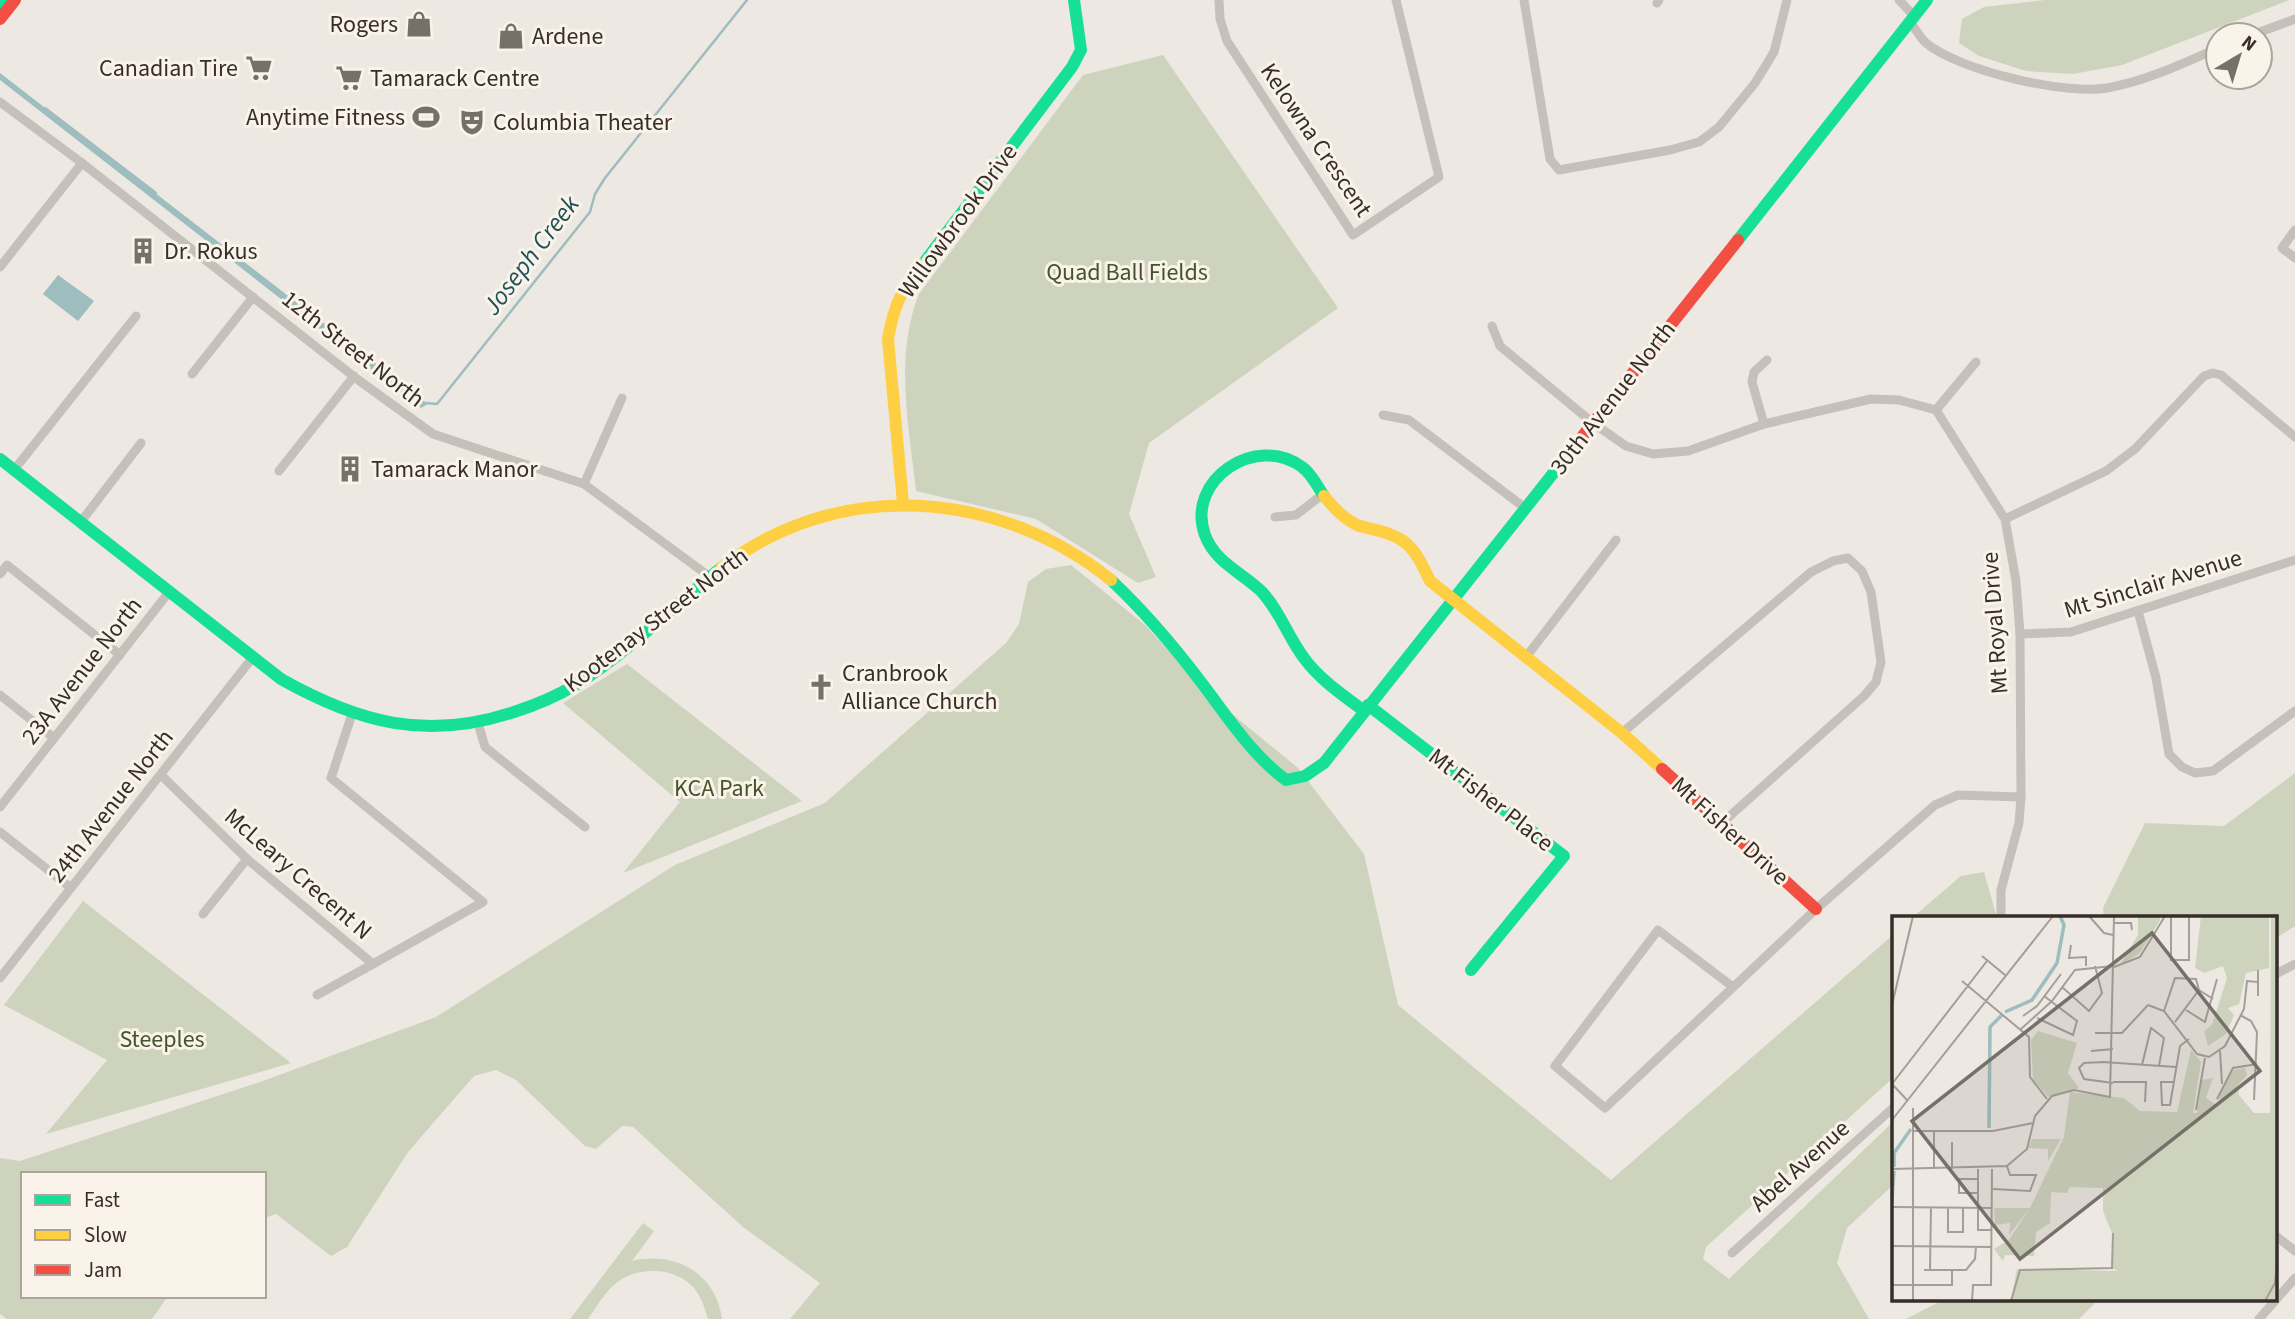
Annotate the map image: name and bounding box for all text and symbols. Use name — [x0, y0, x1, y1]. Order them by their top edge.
place label: Rogers — [330, 7, 398, 42]
shop icon: Rogers — [404, 9, 434, 39]
place label: Ardene — [532, 19, 603, 54]
shop icon: Ardene — [496, 21, 526, 51]
north arrow — [2204, 21, 2274, 91]
text: N — [2235, 29, 2262, 58]
place label: Canadian Tire — [99, 51, 238, 86]
supermarket icon: Canadian Tire — [244, 53, 274, 83]
street label: Kelowna Crescent — [1251, 56, 1381, 224]
place label: Tamarack Centre — [370, 61, 540, 96]
supermarket icon: Tamarack Centre — [334, 63, 364, 93]
place label: Anytime Fitness — [246, 100, 405, 135]
sports icon: Anytime Fitness — [411, 102, 441, 132]
place label: Columbia Theater — [493, 105, 673, 140]
theatre icon: Columbia Theater — [457, 107, 487, 137]
street label: Willowbrook Drive — [890, 137, 1026, 305]
water label: Joseph Creek — [473, 187, 589, 323]
place label: Dr. Rokus — [164, 234, 258, 269]
building icon: Dr. Rokus — [128, 236, 158, 266]
park label: Quad Ball Fields — [1046, 255, 1208, 290]
street label: 12th Street North — [274, 282, 432, 416]
street label: 30th Avenue North — [1542, 314, 1684, 482]
place label: Tamarack Manor — [371, 452, 538, 487]
building icon: Tamarack Manor — [335, 454, 365, 484]
street label: Kootenay Street North — [556, 539, 756, 701]
street label: Mt Sinclair Avenue — [2060, 540, 2246, 628]
street label: Mt Royal Drive — [1973, 551, 2017, 695]
street label: 23A Avenue North — [13, 590, 151, 752]
place label: Cranbrook Alliance Church — [842, 656, 997, 719]
church icon: Cranbrook Alliance Church — [806, 672, 836, 702]
street label: 24th Avenue North — [40, 722, 182, 890]
street label: Mt Fisher Place — [1421, 740, 1561, 860]
street label: Mt Fisher Drive — [1663, 768, 1797, 894]
park label: KCA Park — [674, 771, 764, 806]
street label: McLeary Crecent N — [216, 800, 380, 948]
inset map — [1892, 916, 2278, 1302]
park label: Steeples — [119, 1022, 205, 1057]
street label: Abel Avenue — [1743, 1112, 1857, 1220]
legend — [21, 1172, 266, 1298]
text: Fast — [84, 1185, 120, 1215]
text: Slow — [84, 1220, 127, 1250]
text: Jam — [84, 1255, 122, 1285]

